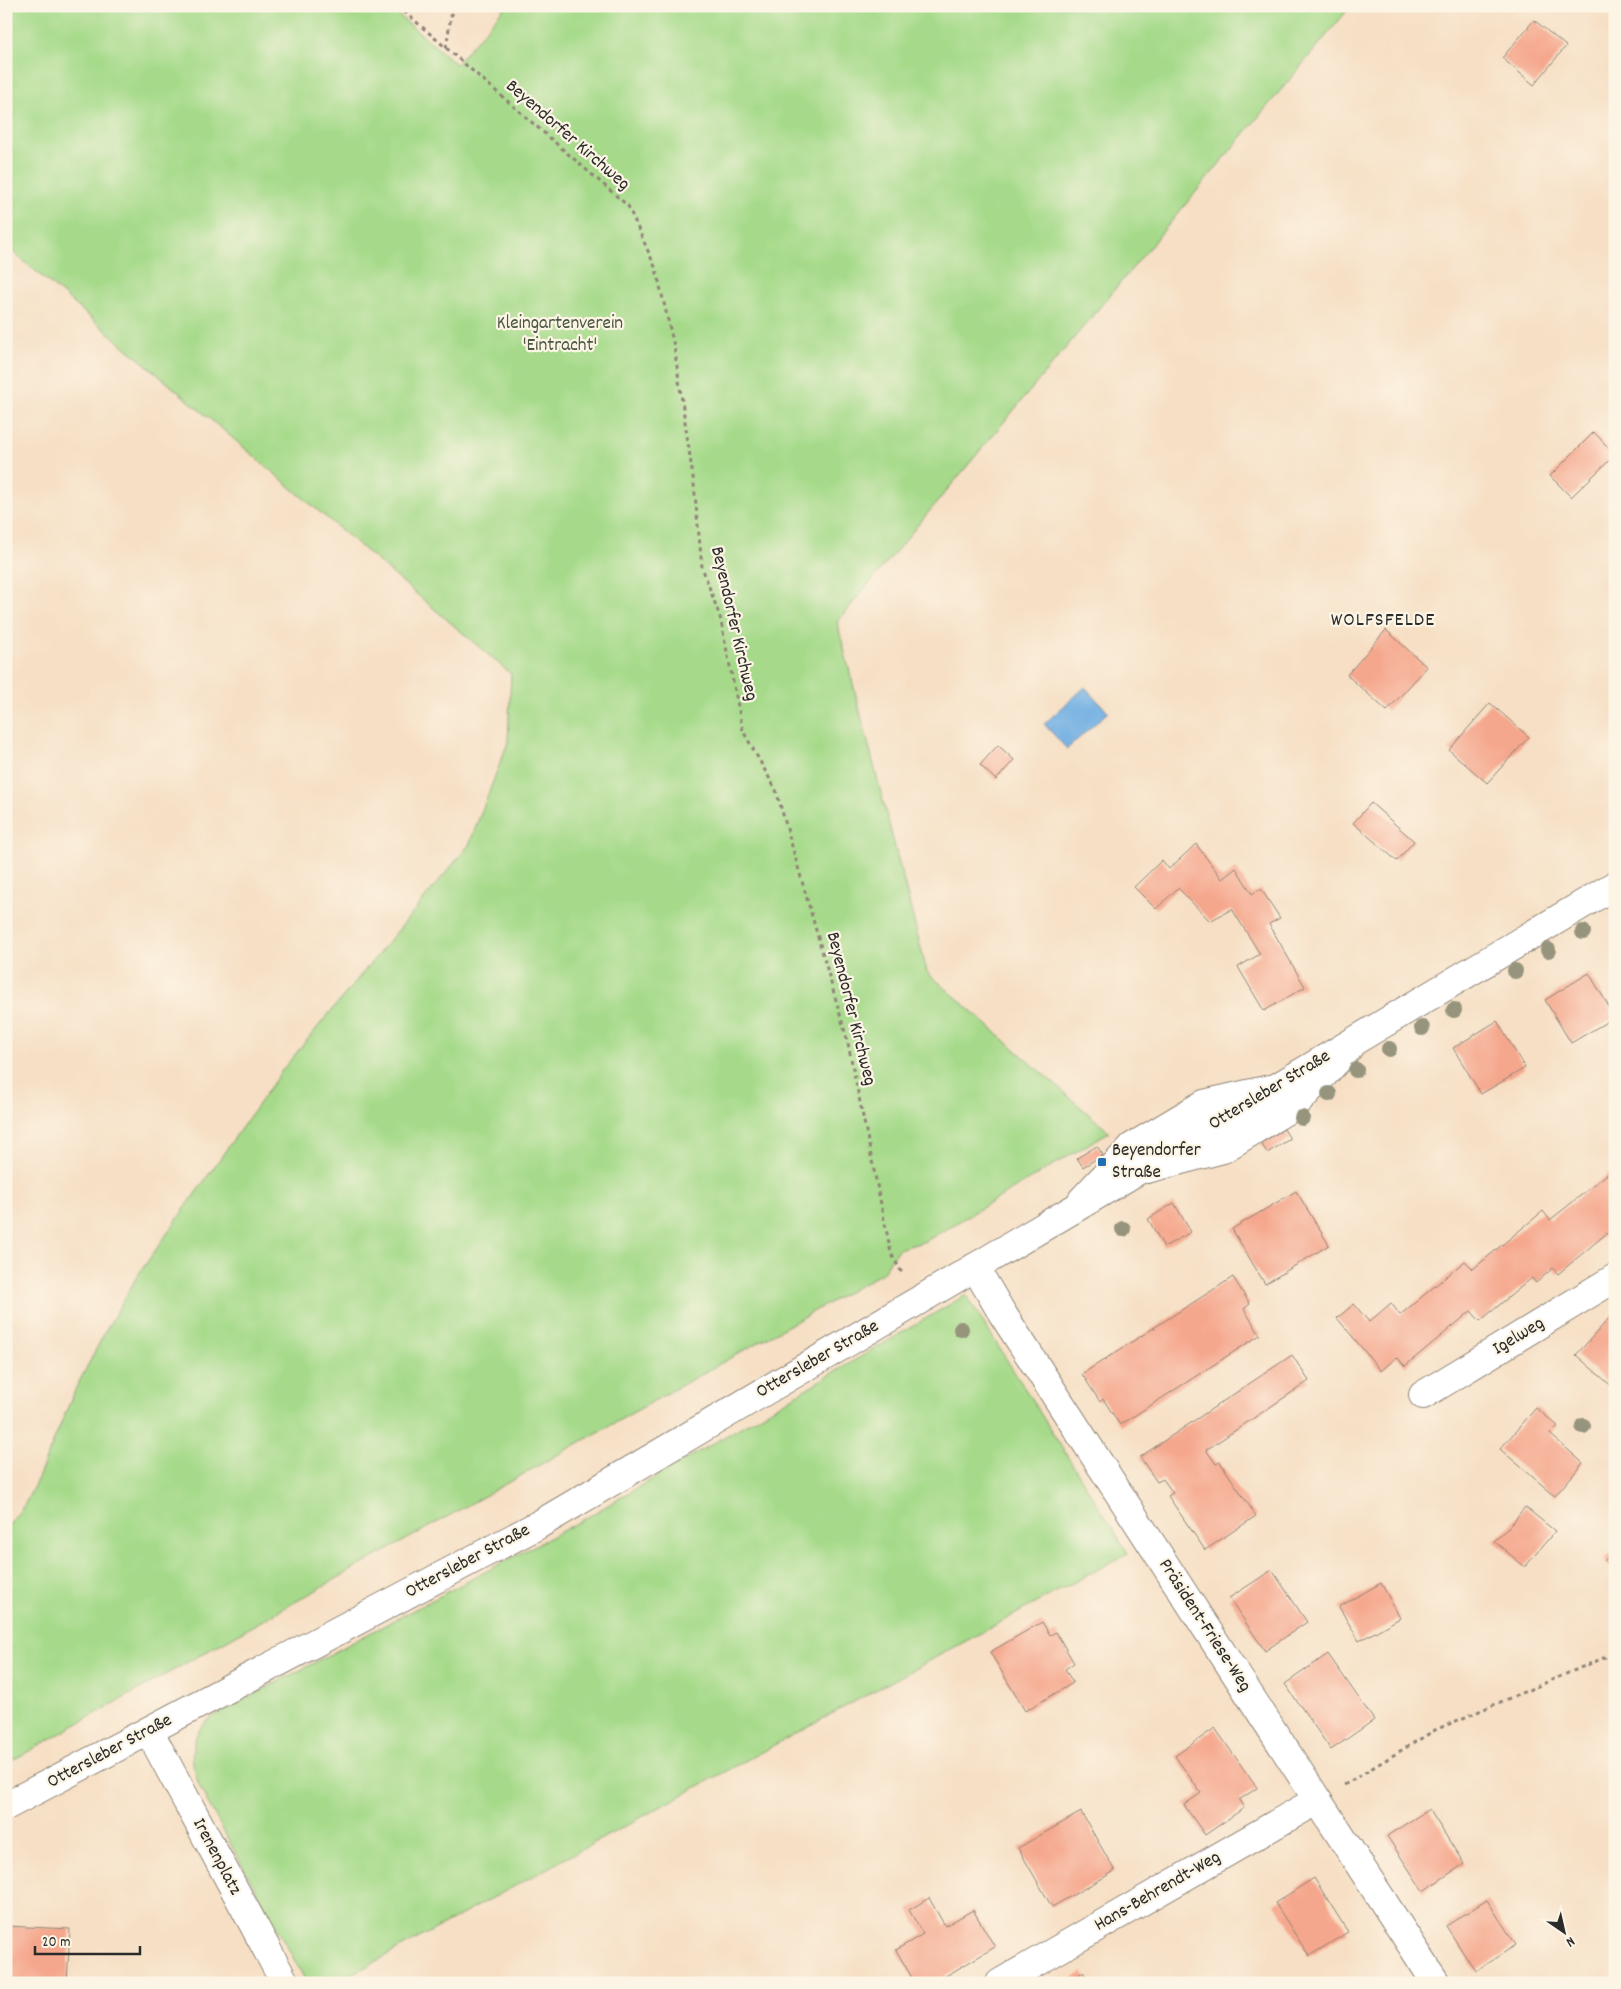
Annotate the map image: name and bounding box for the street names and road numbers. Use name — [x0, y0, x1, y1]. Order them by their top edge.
street label: Beyendorfer Kirchweg — [499, 74, 635, 198]
street label: Beyendorfer Kirchweg — [702, 544, 764, 704]
street label: Beyendorfer Kirchweg — [818, 929, 882, 1089]
street label: Ottersleber Straße — [1204, 1044, 1336, 1138]
street label: Igelweg — [1488, 1311, 1550, 1363]
street label: Ottersleber Straße — [752, 1314, 884, 1406]
street label: Ottersleber Straße — [401, 1518, 535, 1606]
street label: Präsident-Friese-Weg — [1151, 1554, 1257, 1698]
street label: Ottersleber Straße — [43, 1708, 177, 1796]
street label: Irenenplatz — [184, 1814, 248, 1900]
street label: Hans-Behrendt-Weg — [1090, 1845, 1226, 1939]

